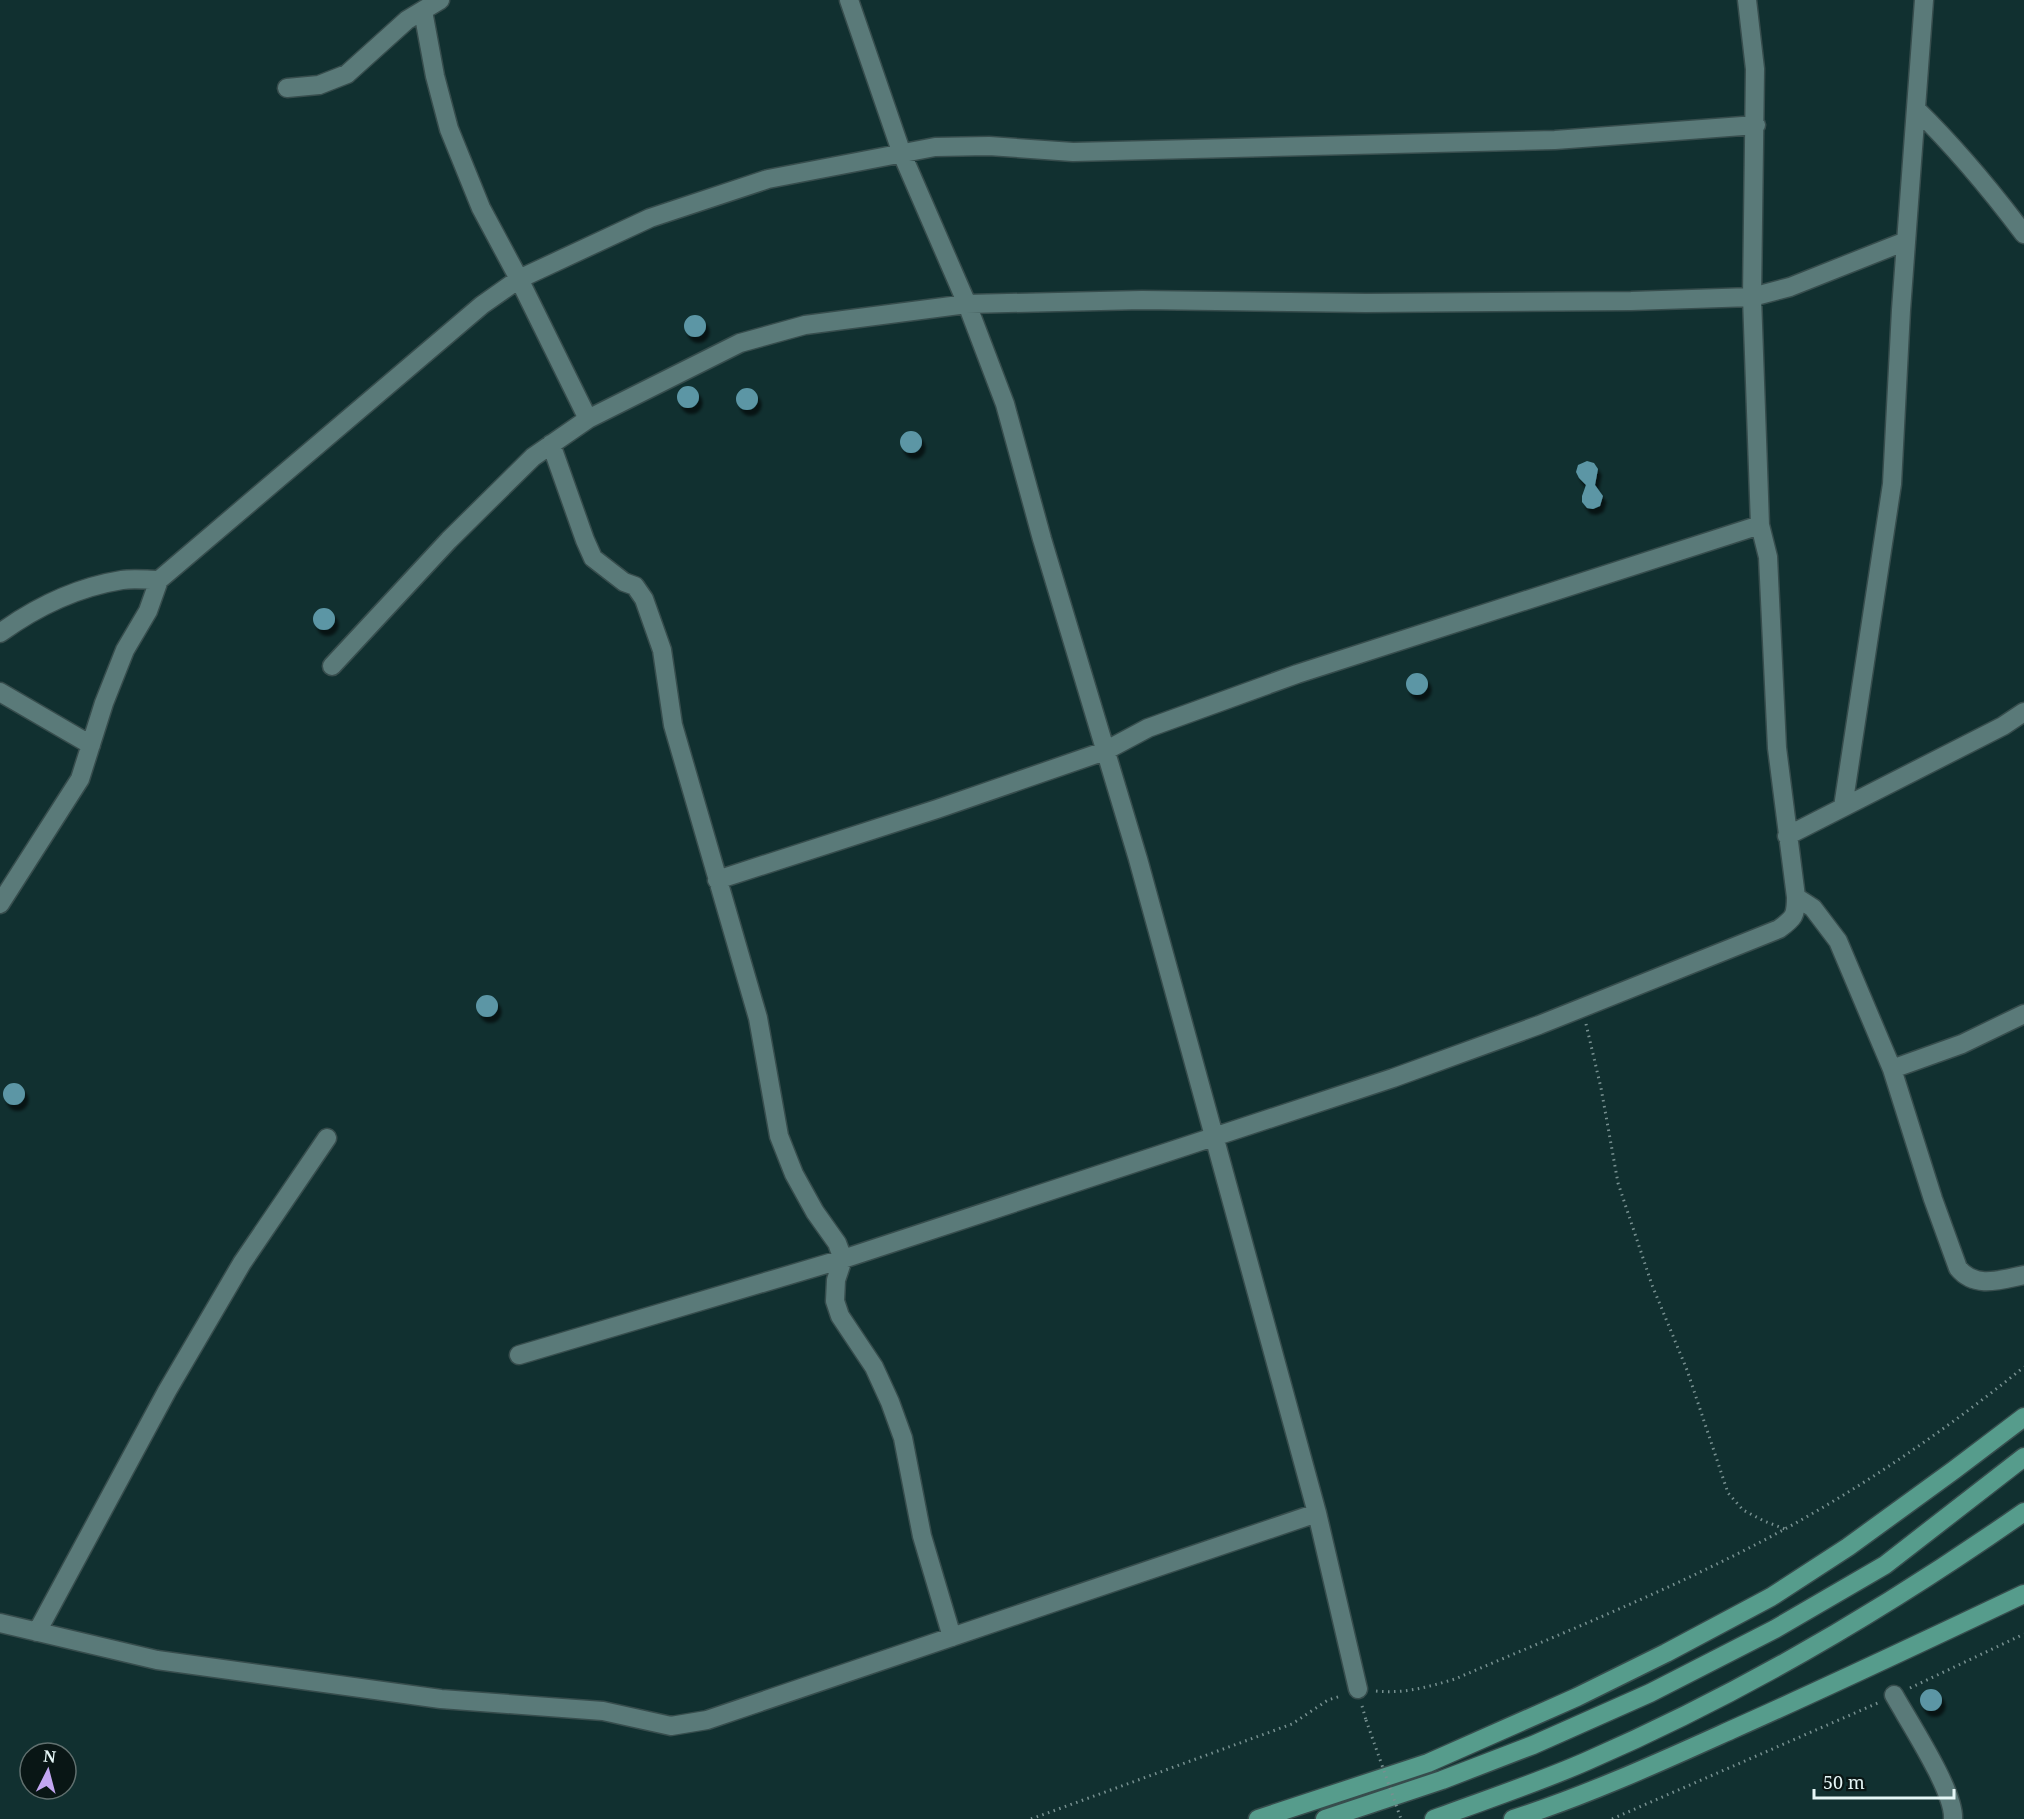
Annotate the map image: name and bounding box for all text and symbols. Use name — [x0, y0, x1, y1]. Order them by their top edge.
north arrow — [18, 1741, 78, 1801]
text: N — [42, 1744, 57, 1768]
scale bar — [1814, 1762, 1954, 1800]
text: 50 m — [1823, 1770, 1865, 1794]

